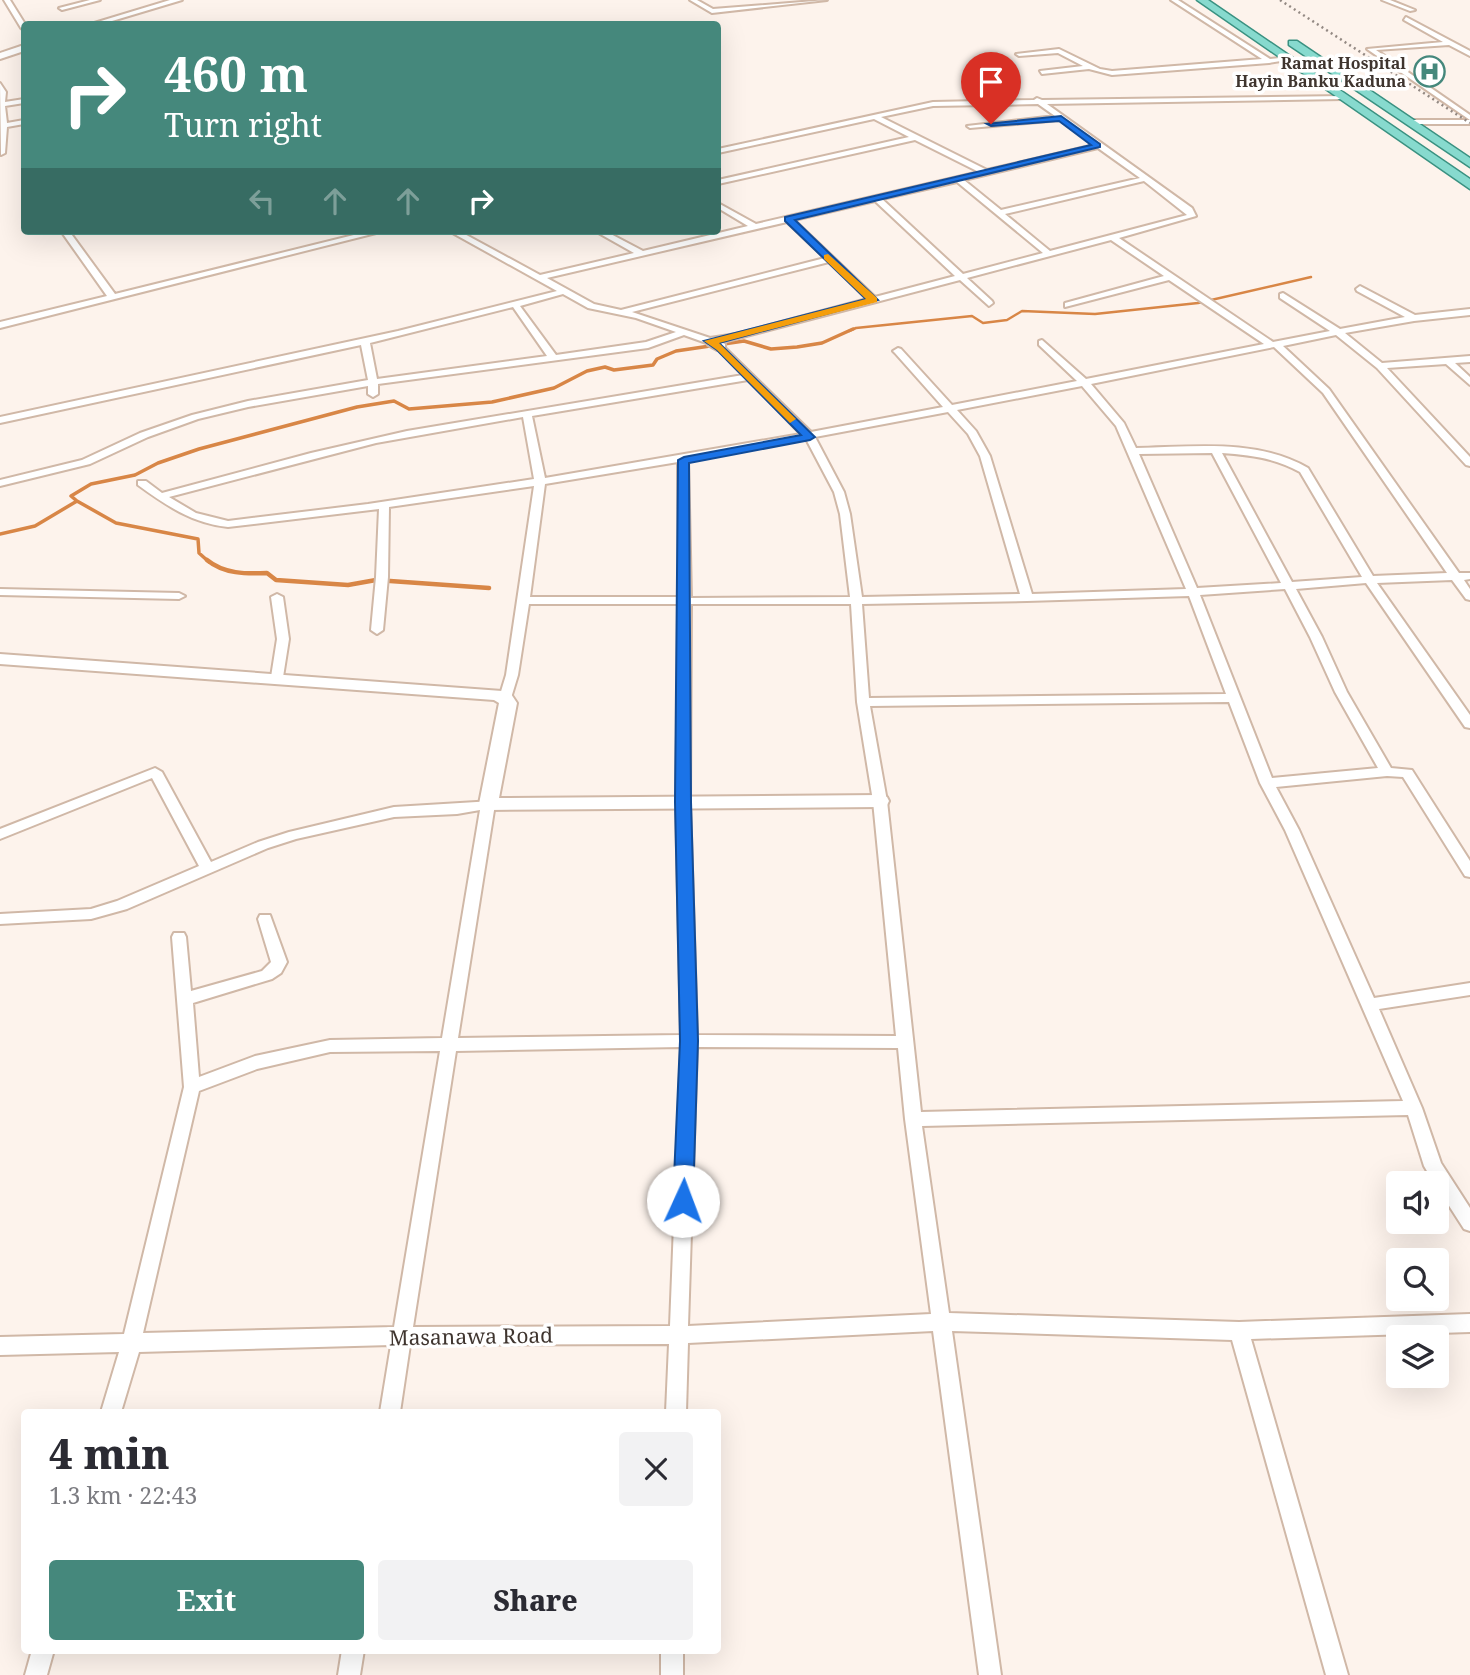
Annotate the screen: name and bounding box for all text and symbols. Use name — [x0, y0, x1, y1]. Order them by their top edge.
text: 460 m — [164, 40, 308, 106]
icon: right — [49, 49, 140, 140]
pin — [961, 52, 1021, 124]
place label: Ramat Hospital Hayin Banku Kaduna — [1235, 52, 1406, 92]
hospital icon: Ramat Hospital Hayin Banku Kaduna — [1412, 55, 1446, 89]
icon: arrive — [972, 63, 1010, 101]
text: Turn right — [164, 103, 322, 146]
icon: left — [243, 182, 281, 220]
icon: ahead — [316, 182, 354, 220]
icon: ahead — [389, 182, 427, 220]
icon: right — [462, 182, 500, 220]
position arrow — [646, 1164, 720, 1238]
map controls — [1386, 1171, 1449, 1388]
button: sound — [1386, 1171, 1449, 1234]
button: search — [1386, 1248, 1449, 1311]
street label: Masanawa Road — [389, 1321, 553, 1351]
button: layers — [1386, 1325, 1449, 1388]
text: 4 min — [49, 1424, 170, 1481]
button: close — [619, 1432, 693, 1506]
text: 1.3 km · 22:43 — [49, 1479, 197, 1511]
button: Exit — [49, 1560, 364, 1640]
button: Share — [378, 1560, 693, 1640]

